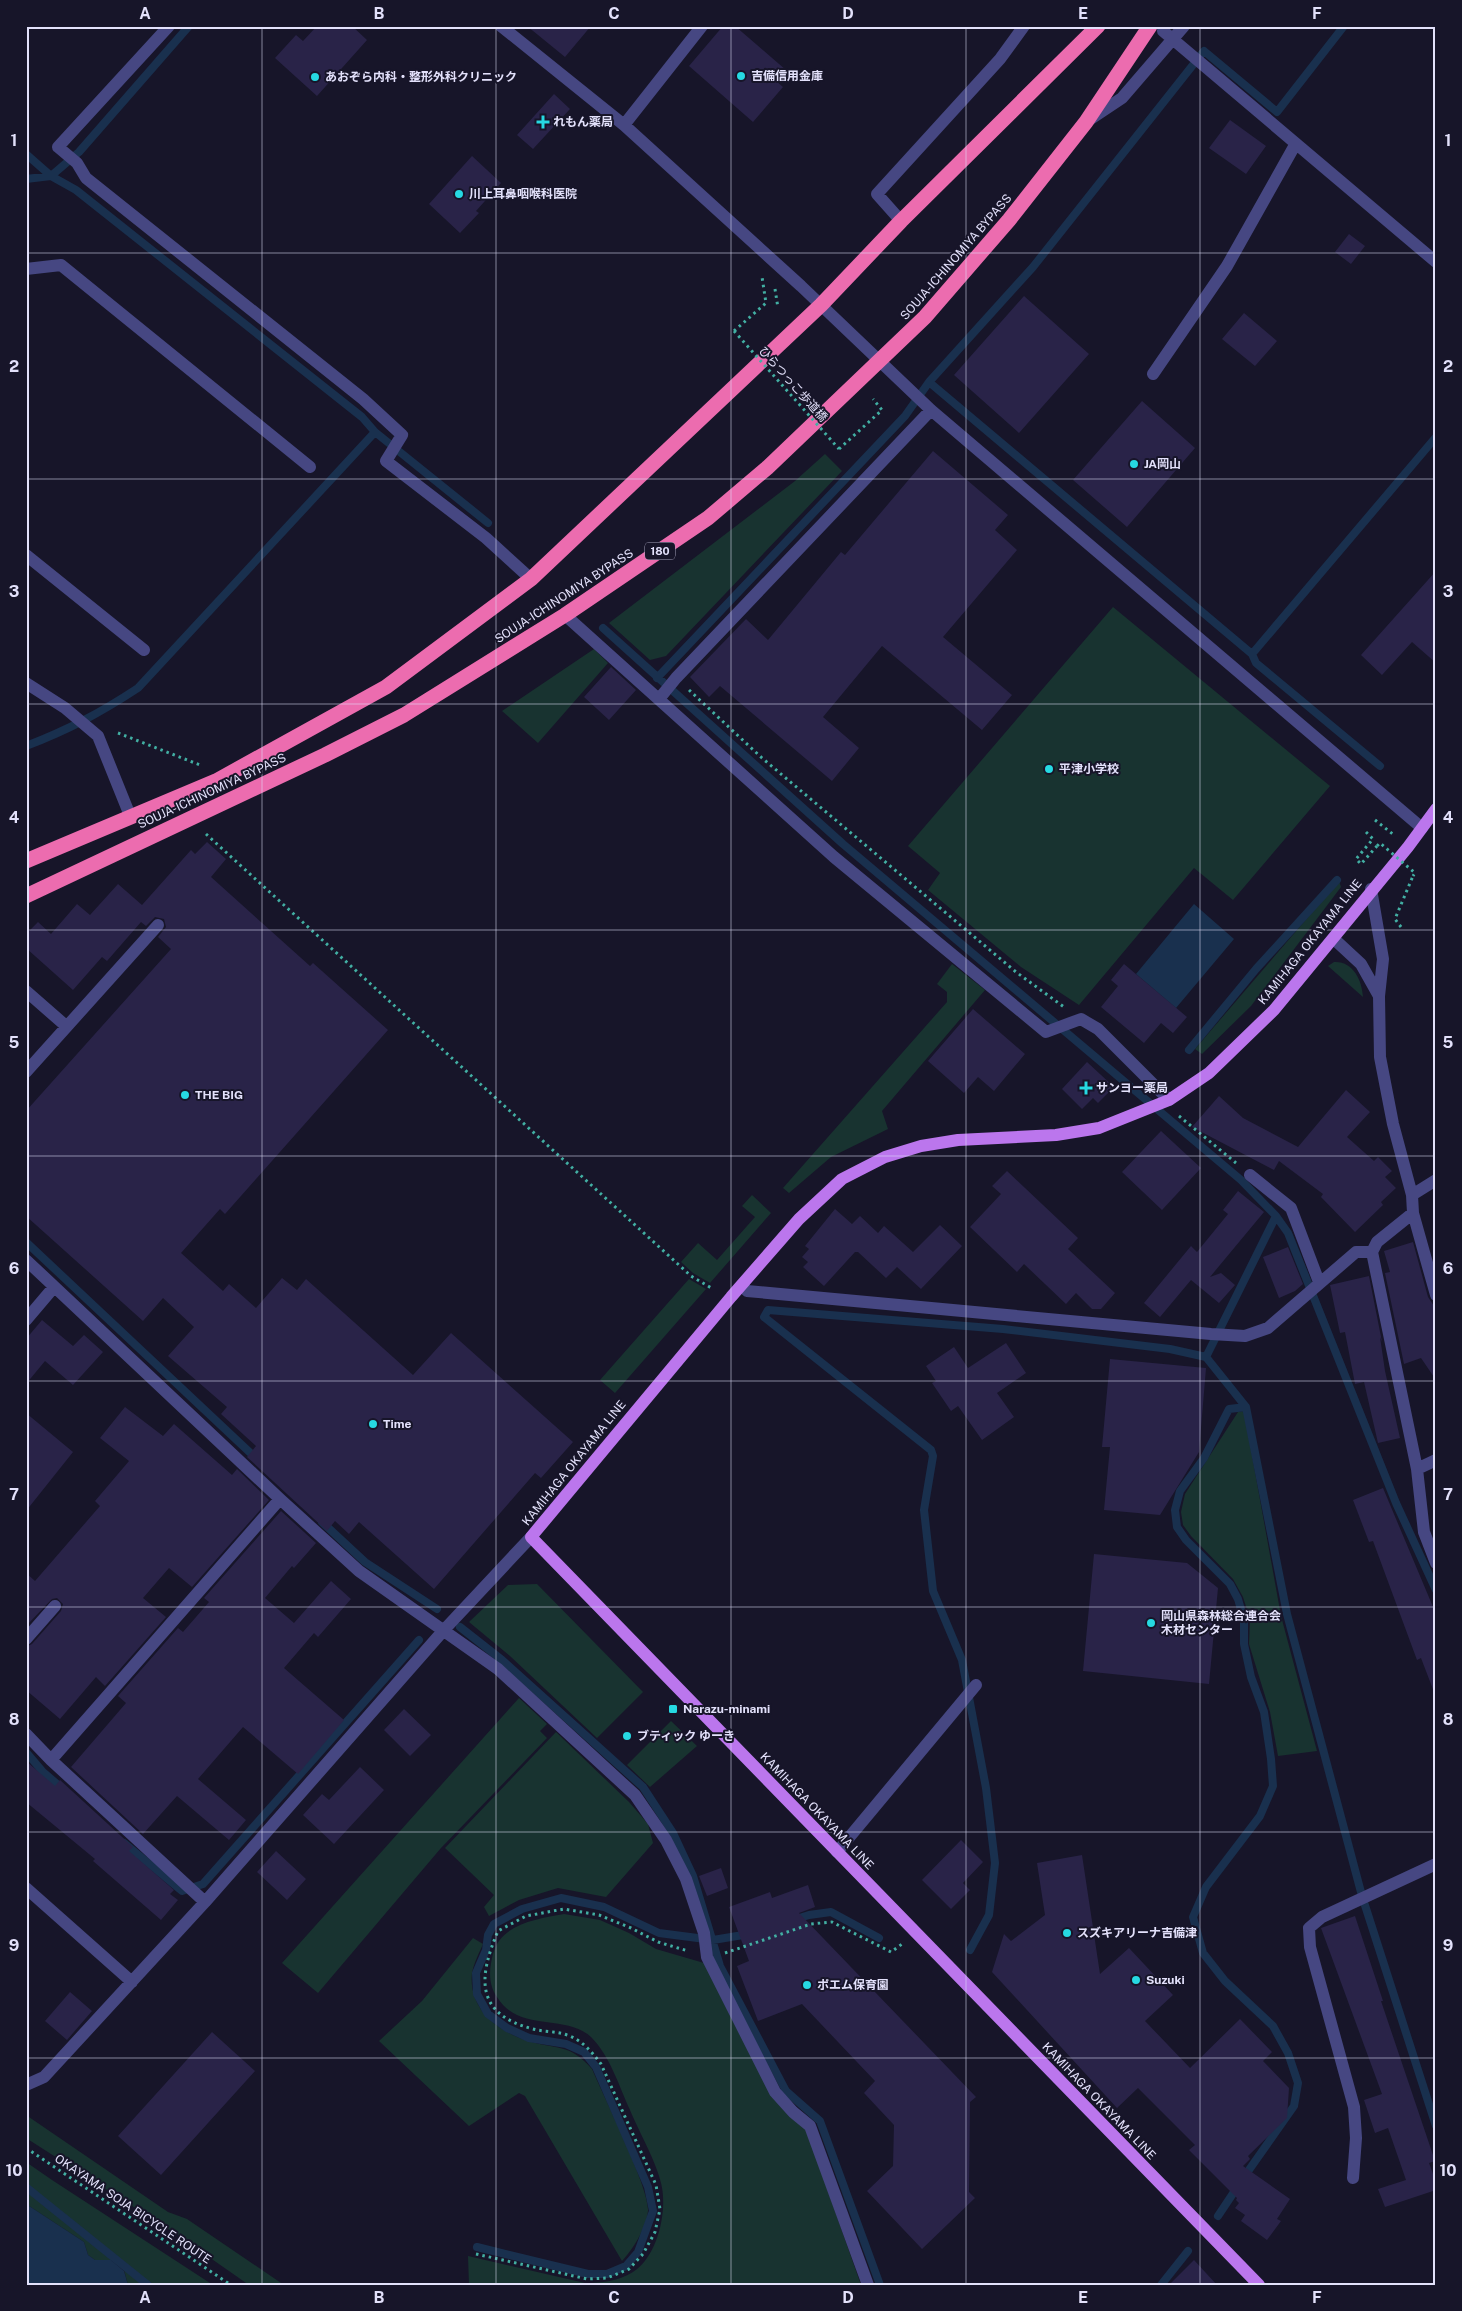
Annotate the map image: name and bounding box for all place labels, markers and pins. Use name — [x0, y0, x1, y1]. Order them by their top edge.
place label: 吉備信用金庫 — [751, 69, 823, 83]
place label: あおぞら内科・整形外科クリニック — [325, 70, 517, 84]
marker: 吉備信用金庫 — [735, 70, 747, 82]
marker: あおぞら内科・整形外科クリニック — [309, 71, 321, 83]
place label: れもん薬局 — [553, 115, 613, 129]
marker: れもん薬局 — [537, 116, 549, 128]
place label: 川上耳鼻咽喉科医院 — [469, 187, 577, 201]
marker: 川上耳鼻咽喉科医院 — [453, 188, 465, 200]
place label: JA岡山 — [1144, 457, 1181, 471]
marker: JA岡山 — [1128, 458, 1140, 470]
place label: 平津小学校 — [1059, 762, 1119, 776]
marker: 平津小学校 — [1043, 763, 1055, 775]
place label: サンヨー薬局 — [1096, 1081, 1168, 1095]
marker: サンヨー薬局 — [1080, 1082, 1092, 1094]
place label: THE BIG — [195, 1088, 243, 1102]
marker: THE BIG — [179, 1089, 191, 1101]
place label: Time — [383, 1417, 411, 1431]
marker: Time — [367, 1418, 379, 1430]
place label: 岡山県森林総合連合会 木材センター — [1161, 1609, 1281, 1637]
marker: 岡山県森林総合連合会 木材センター — [1145, 1617, 1157, 1629]
place label: Narazu-minami — [683, 1702, 770, 1716]
marker: Narazu-minami — [667, 1703, 679, 1715]
place label: ブティック ゆーき — [637, 1729, 735, 1743]
marker: ブティック ゆーき — [621, 1730, 633, 1742]
place label: スズキアリーナ吉備津 — [1077, 1926, 1197, 1940]
marker: スズキアリーナ吉備津 — [1061, 1927, 1073, 1939]
place label: Suzuki — [1146, 1973, 1185, 1987]
marker: Suzuki — [1130, 1974, 1142, 1986]
place label: ポエム保育園 — [817, 1978, 889, 1992]
marker: ポエム保育園 — [801, 1979, 813, 1991]

